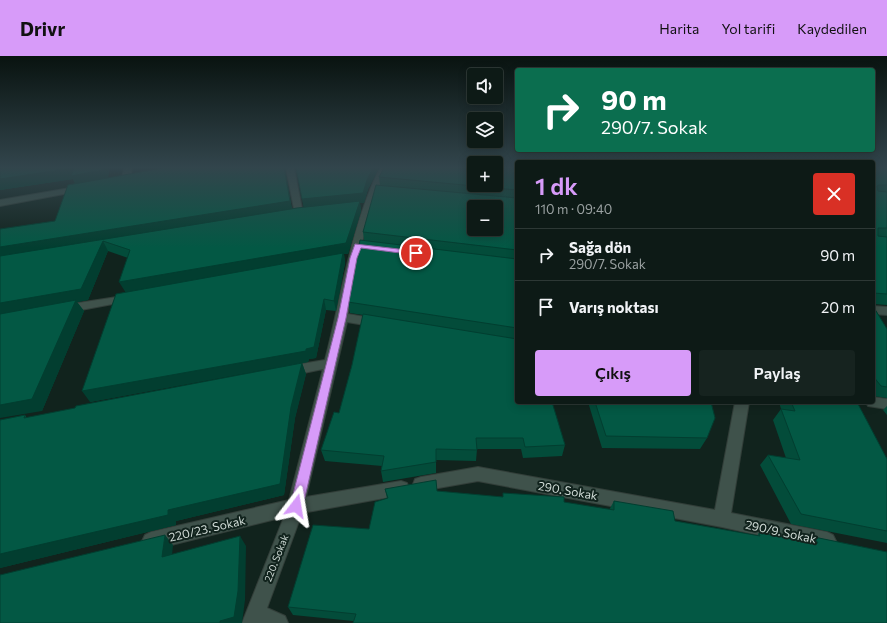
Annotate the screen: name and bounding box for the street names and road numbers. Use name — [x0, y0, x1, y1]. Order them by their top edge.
street label: 290. Sokak — [537, 478, 599, 502]
street label: 220/23. Sokak — [167, 512, 247, 544]
street label: 290/9. Sokak — [744, 517, 818, 545]
street label: 220. Sokak — [262, 532, 291, 583]

